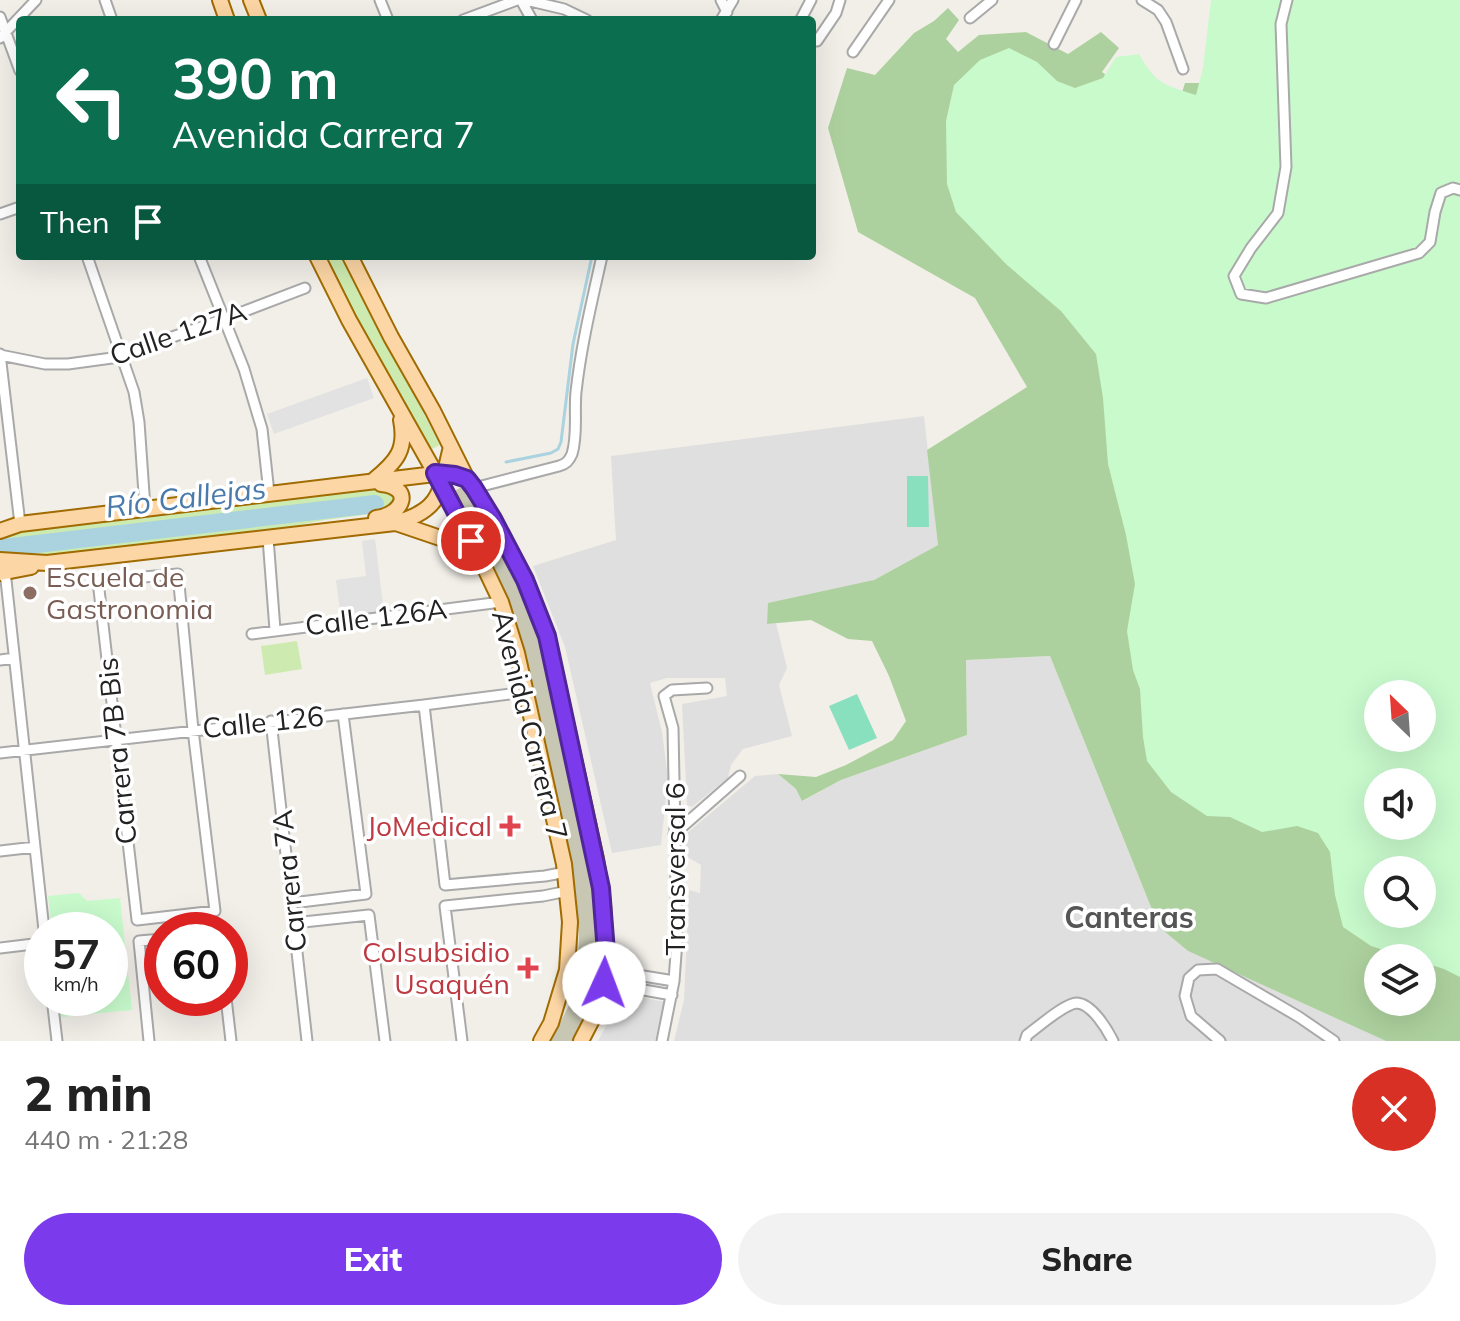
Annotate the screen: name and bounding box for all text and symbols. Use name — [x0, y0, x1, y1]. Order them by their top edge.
text: 390 m — [172, 43, 339, 113]
icon: left — [40, 48, 144, 152]
text: Avenida Carrera 7 — [172, 112, 475, 157]
icon: arrive — [126, 200, 170, 244]
text: Then — [40, 203, 110, 241]
street label: Calle 127A — [105, 293, 251, 372]
water label: Río Callejas — [103, 468, 268, 526]
pin — [437, 507, 505, 575]
icon: arrive — [449, 519, 493, 563]
place label: Escuela de Gastronomia — [46, 559, 213, 626]
marker: Escuela de Gastronomia — [21, 584, 39, 602]
street label: Calle 126A — [303, 590, 449, 643]
street label: Avenida Carrera 7 — [485, 606, 576, 843]
street label: Carrera 7B Bis — [89, 656, 144, 846]
north arrow — [1364, 680, 1436, 752]
map controls — [1364, 680, 1436, 1016]
street label: Calle 126 — [201, 698, 325, 745]
button: sound — [1364, 768, 1436, 840]
street label: Transversal 6 — [657, 783, 692, 956]
street label: Carrera 7A — [264, 808, 313, 954]
place label: JoMedical — [367, 808, 492, 843]
marker: JoMedical — [499, 815, 521, 837]
button: search — [1364, 856, 1436, 928]
district label: Canteras — [1064, 898, 1194, 936]
speed limit sign: 60 — [144, 912, 248, 1016]
text: 57 — [52, 929, 100, 979]
place label: Colsubsidio Usaquén — [362, 934, 510, 1001]
position arrow — [562, 941, 646, 1025]
button: layers — [1364, 944, 1436, 1016]
marker: Colsubsidio Usaquén — [517, 957, 539, 979]
text: km/h — [53, 971, 99, 996]
text: 2 min — [24, 1063, 153, 1123]
button: close — [1352, 1067, 1436, 1151]
text: 440 m · 21:28 — [24, 1123, 188, 1156]
button: Exit — [24, 1213, 722, 1305]
button: Share — [738, 1213, 1436, 1305]

